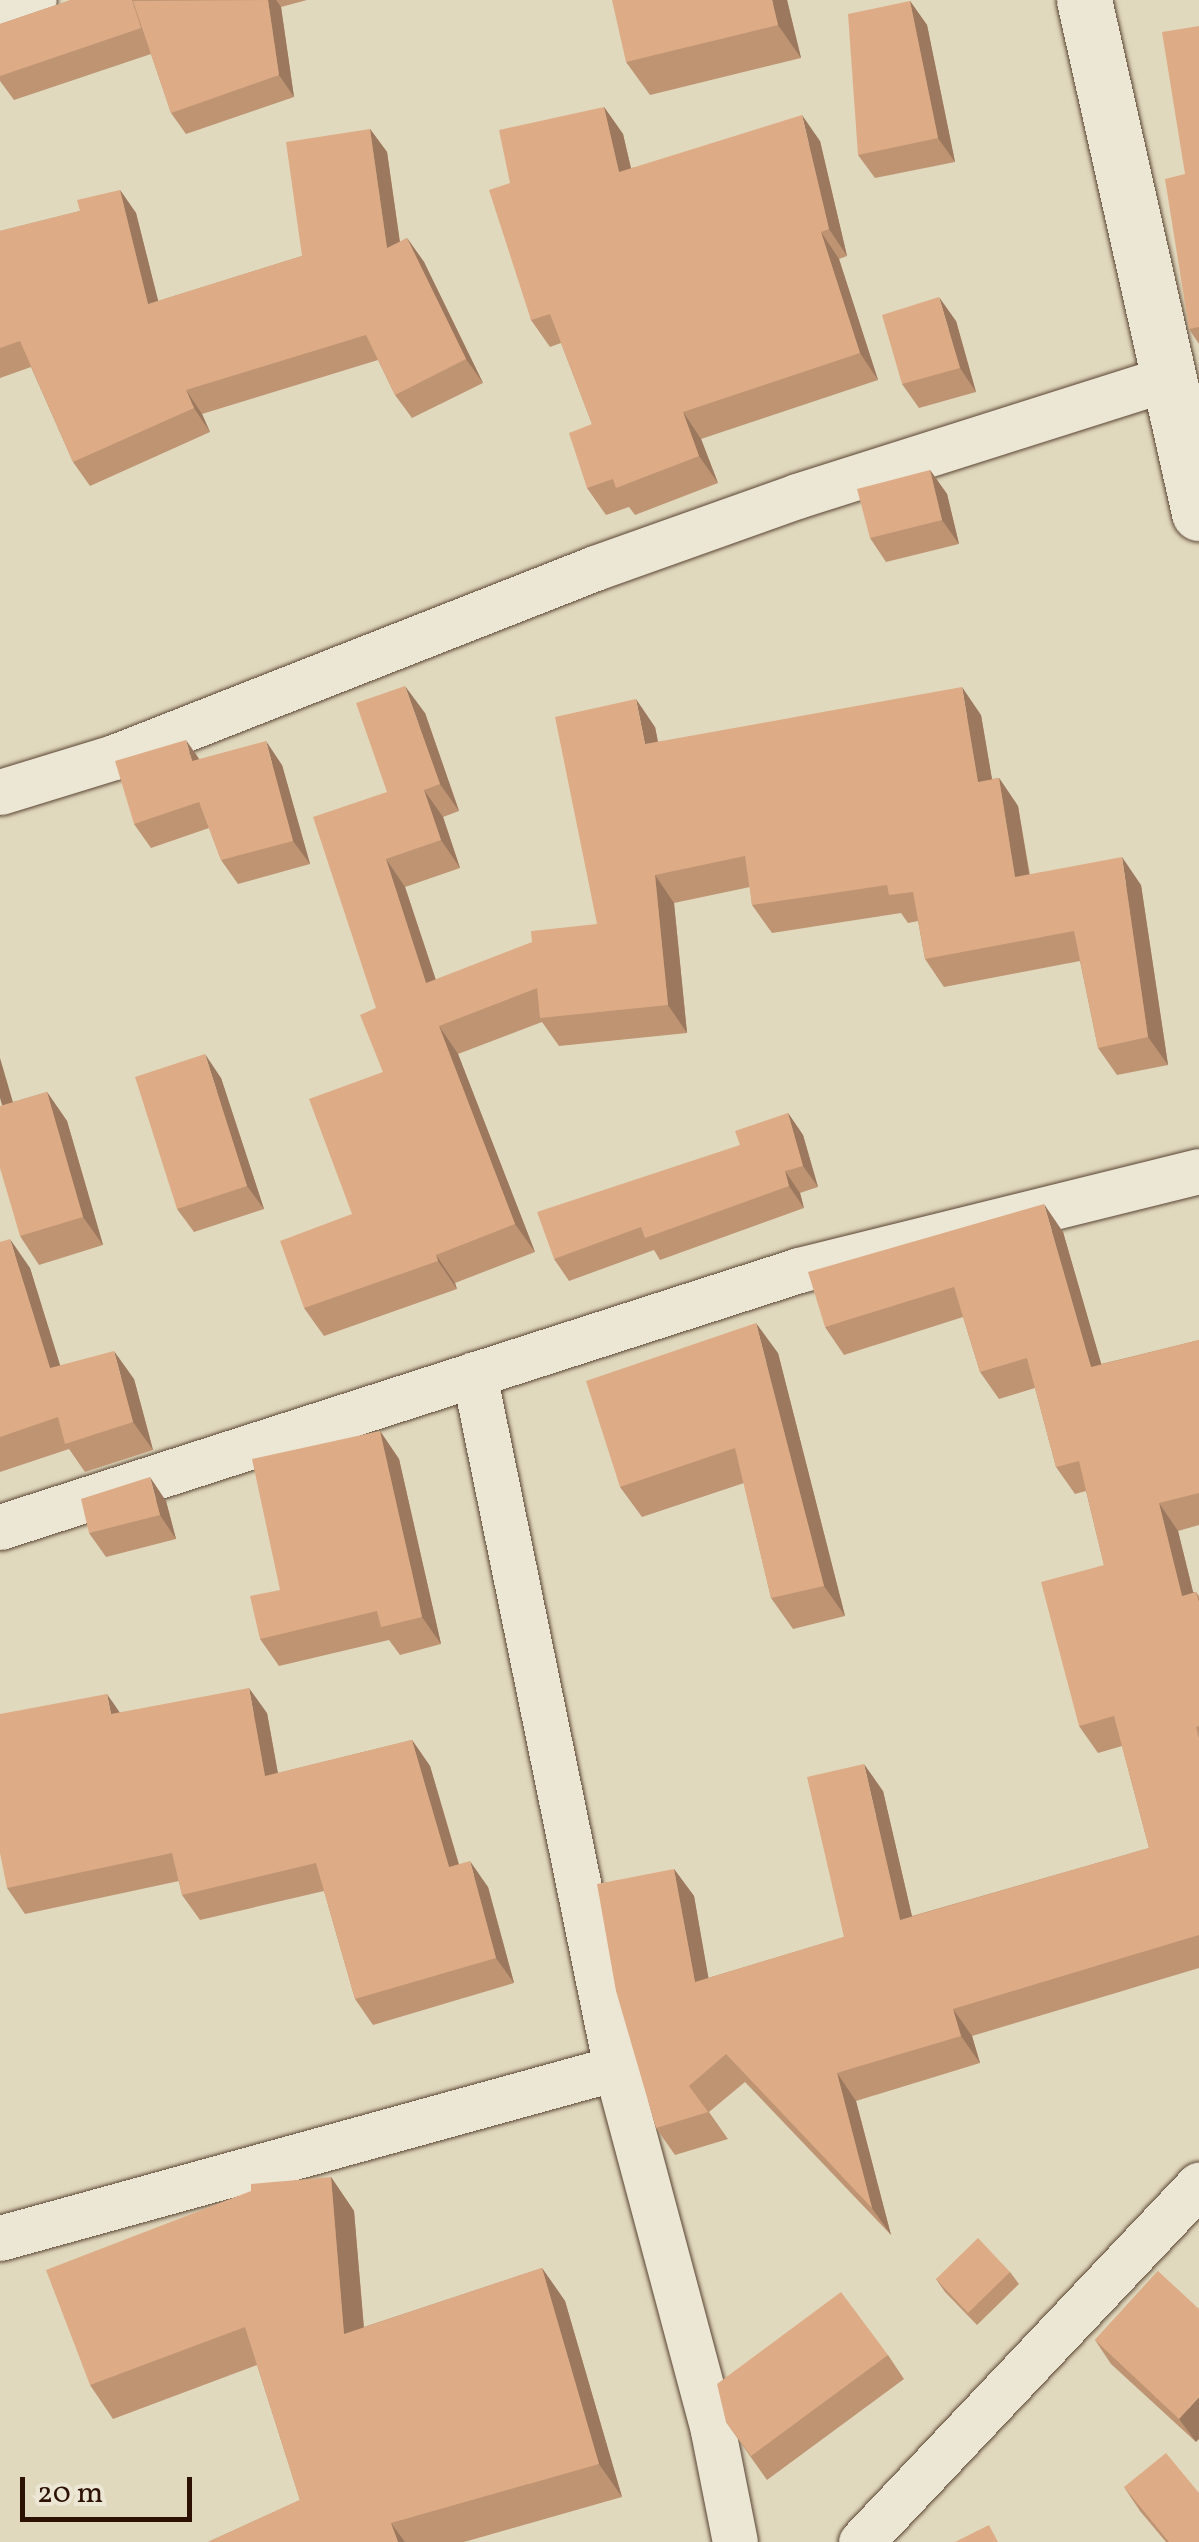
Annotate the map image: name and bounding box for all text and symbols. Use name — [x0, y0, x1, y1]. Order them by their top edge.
scale bar — [25, 2457, 198, 2519]
text: 20 m — [37, 2473, 103, 2515]

